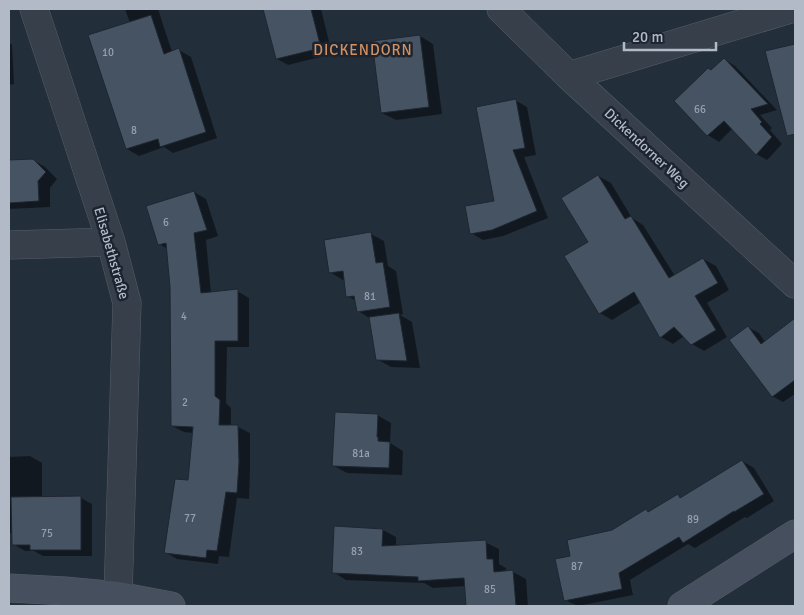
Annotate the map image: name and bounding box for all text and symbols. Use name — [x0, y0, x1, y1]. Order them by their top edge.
scale bar — [624, 20, 716, 52]
text: 20 m — [632, 28, 663, 46]
district label: DICKENDORN — [313, 41, 413, 59]
house number: 10 — [102, 46, 114, 59]
house number: 66 — [694, 103, 706, 116]
street label: Dickendorner Weg — [601, 105, 692, 192]
house number: 8 — [131, 124, 137, 137]
street label: Elisabethstraße — [90, 205, 133, 301]
house number: 6 — [163, 216, 169, 229]
house number: 81 — [364, 290, 376, 303]
house number: 4 — [181, 310, 187, 323]
house number: 2 — [182, 396, 188, 409]
house number: 81a — [352, 447, 370, 460]
house number: 77 — [184, 512, 196, 525]
house number: 89 — [687, 513, 699, 526]
house number: 75 — [41, 527, 53, 540]
house number: 83 — [351, 545, 363, 558]
house number: 87 — [571, 560, 583, 573]
house number: 85 — [484, 583, 496, 596]

